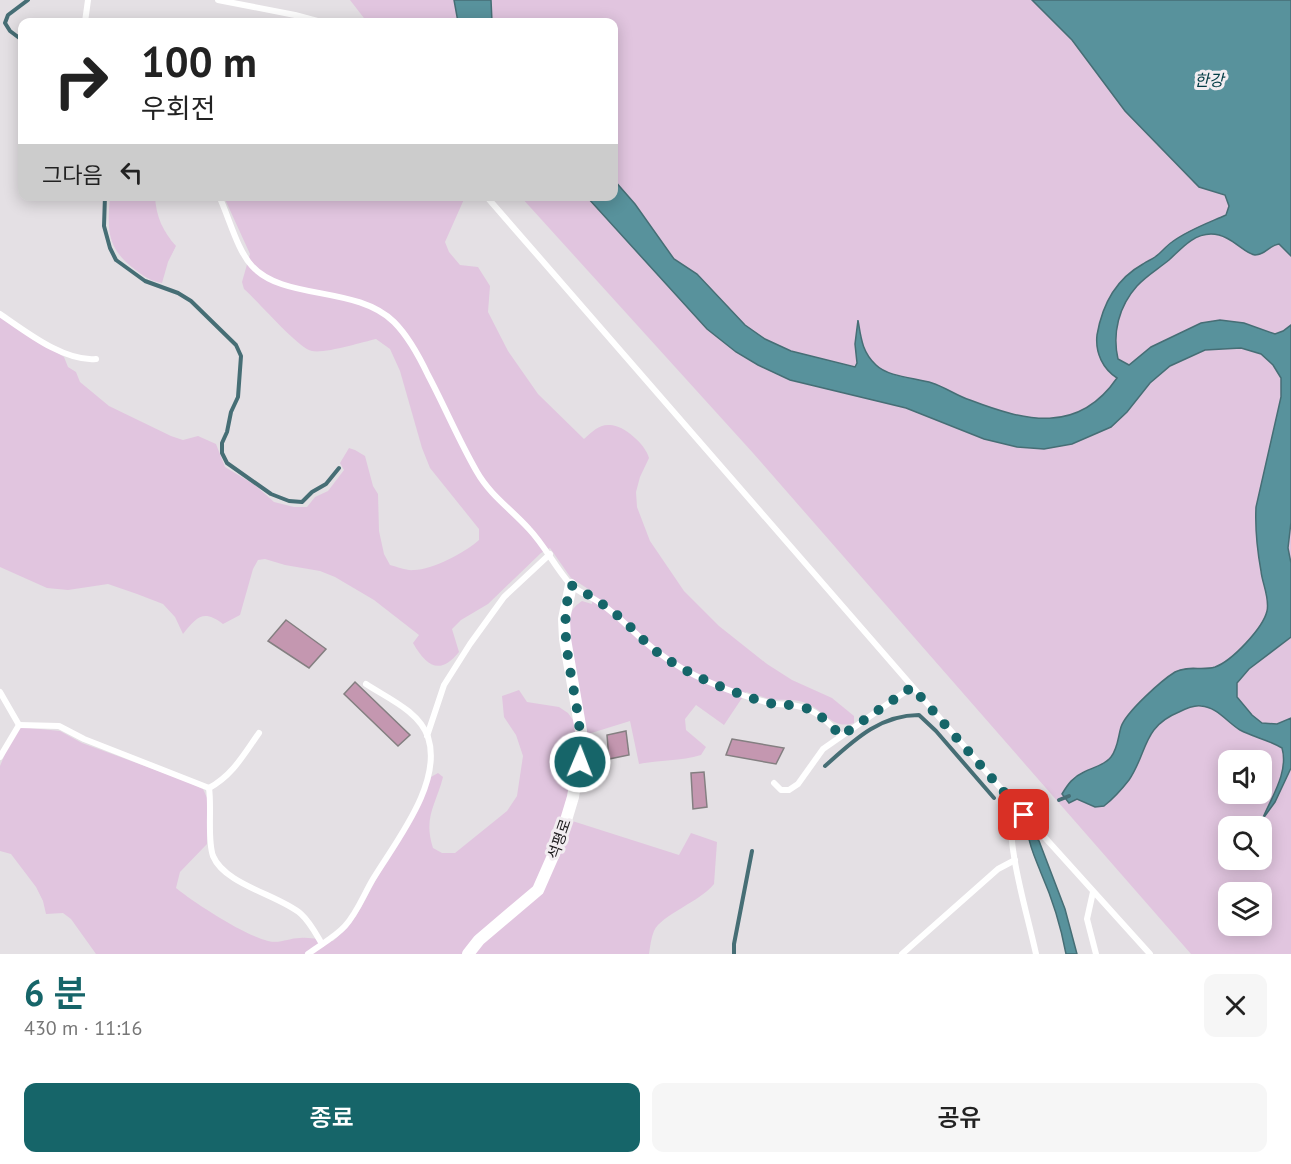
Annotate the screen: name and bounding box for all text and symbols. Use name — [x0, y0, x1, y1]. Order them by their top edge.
text: 100 m — [141, 34, 257, 89]
icon: right — [42, 42, 120, 120]
water label: 한강 — [1194, 70, 1226, 90]
text: 우회전 — [141, 91, 216, 125]
icon: left — [115, 156, 148, 189]
text: 그다음 — [42, 161, 103, 189]
position arrow — [548, 730, 612, 794]
map controls — [1218, 750, 1272, 936]
button: sound — [1218, 750, 1272, 804]
pin — [998, 789, 1049, 840]
icon: arrive — [1007, 798, 1040, 831]
street label: 석평로 — [543, 816, 575, 862]
button: search — [1218, 816, 1272, 870]
button: layers — [1218, 882, 1272, 936]
text: 6 분 — [24, 969, 87, 1016]
button: close — [1204, 974, 1267, 1037]
text: 430 m · 11:16 — [24, 1015, 142, 1041]
button: 종료 — [24, 1083, 640, 1152]
button: 공유 — [652, 1083, 1267, 1152]

